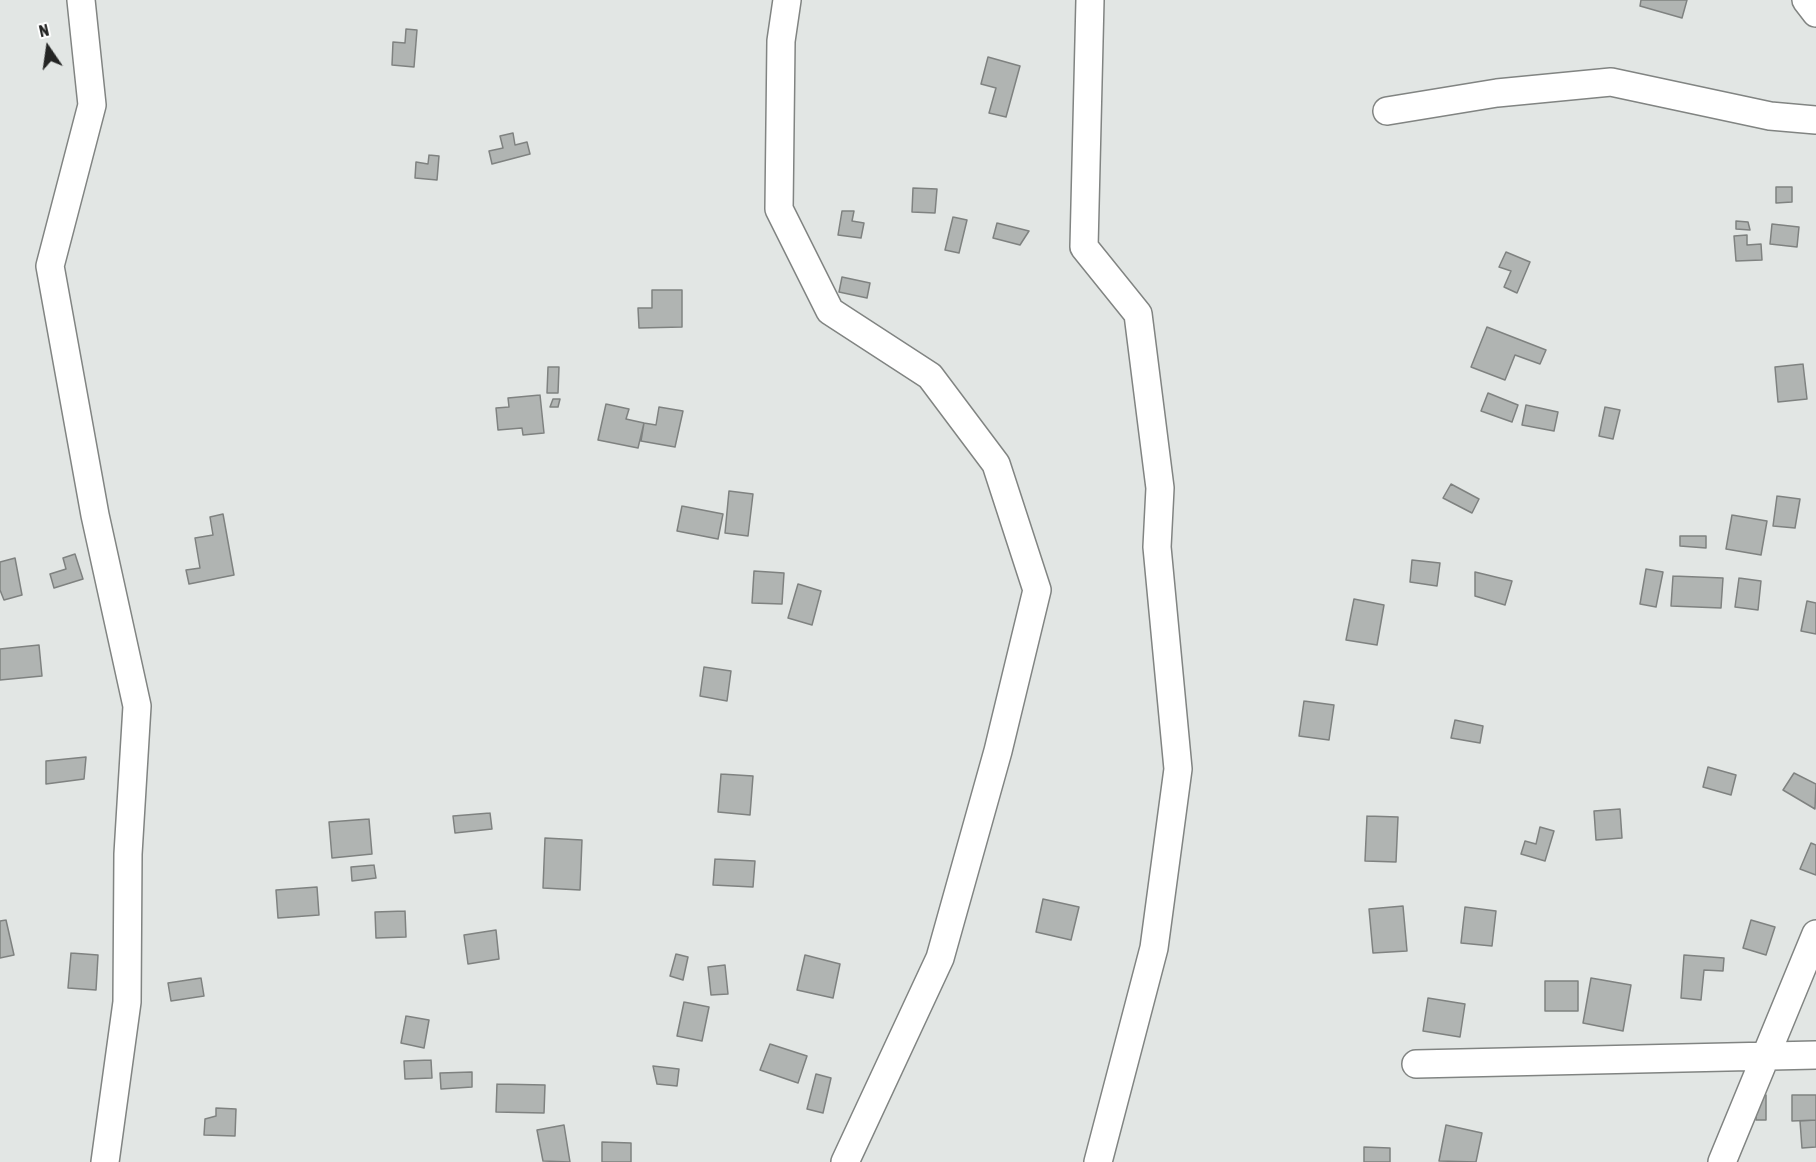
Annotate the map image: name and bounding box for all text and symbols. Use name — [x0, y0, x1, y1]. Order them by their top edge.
north arrow — [18, 18, 78, 78]
text: N — [37, 21, 51, 40]

